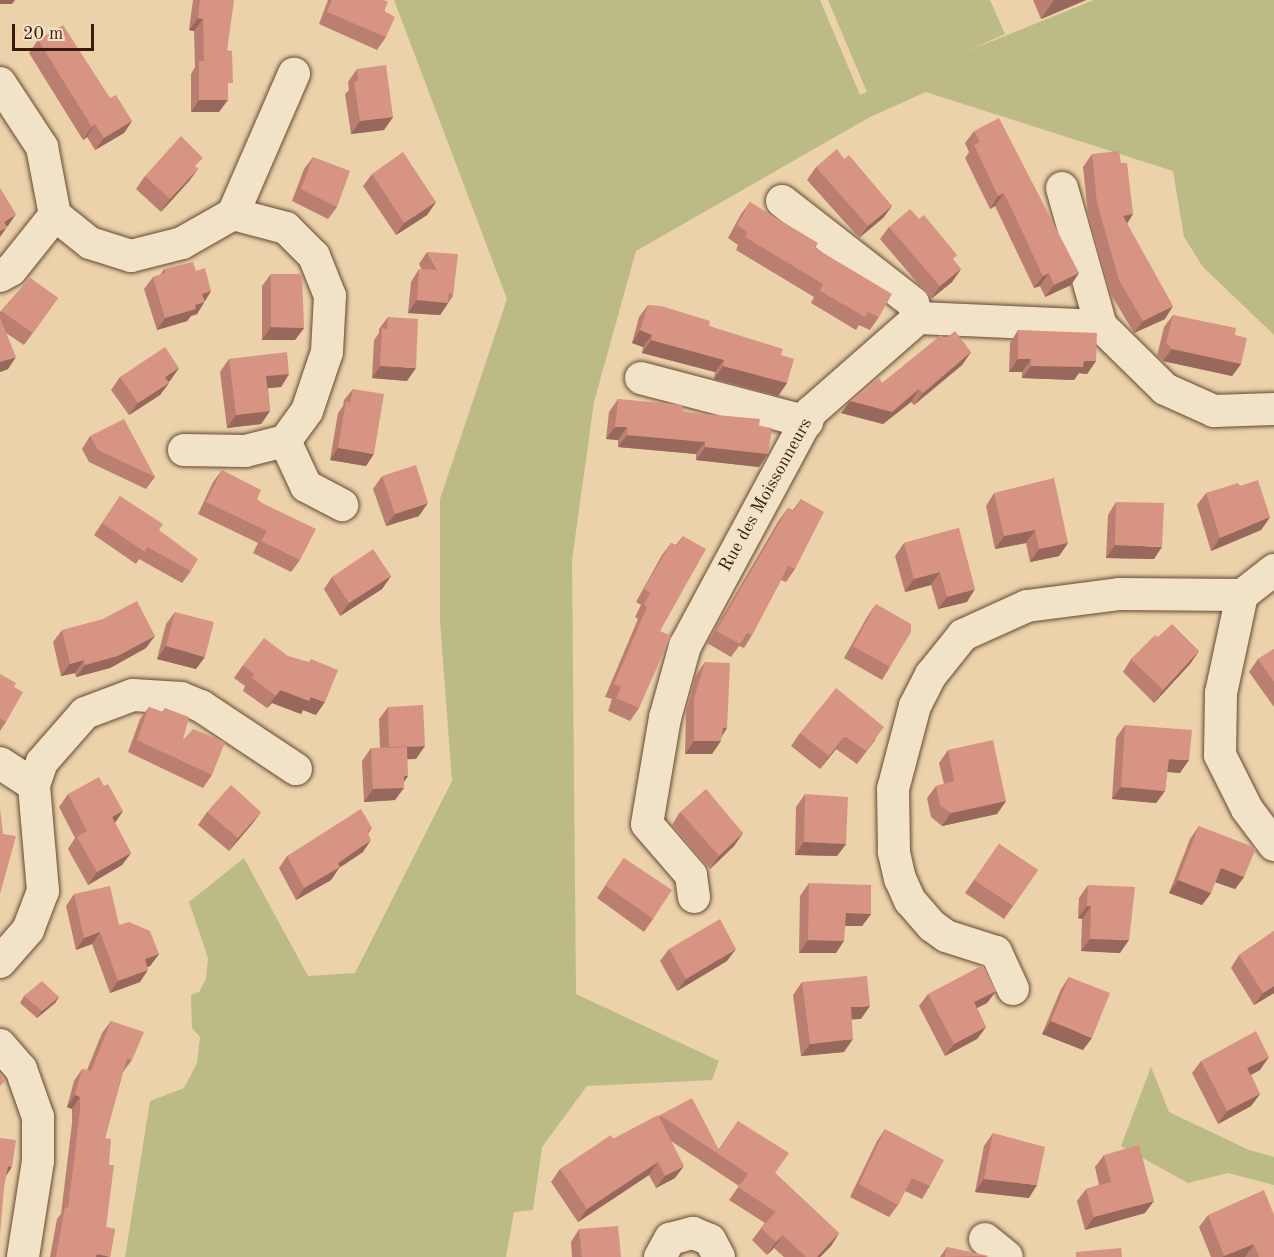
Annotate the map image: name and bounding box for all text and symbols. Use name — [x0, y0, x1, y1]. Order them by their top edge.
scale bar — [15, 12, 98, 50]
text: 20 m — [23, 25, 63, 43]
street label: Rue des Moissonneurs — [715, 414, 817, 576]

